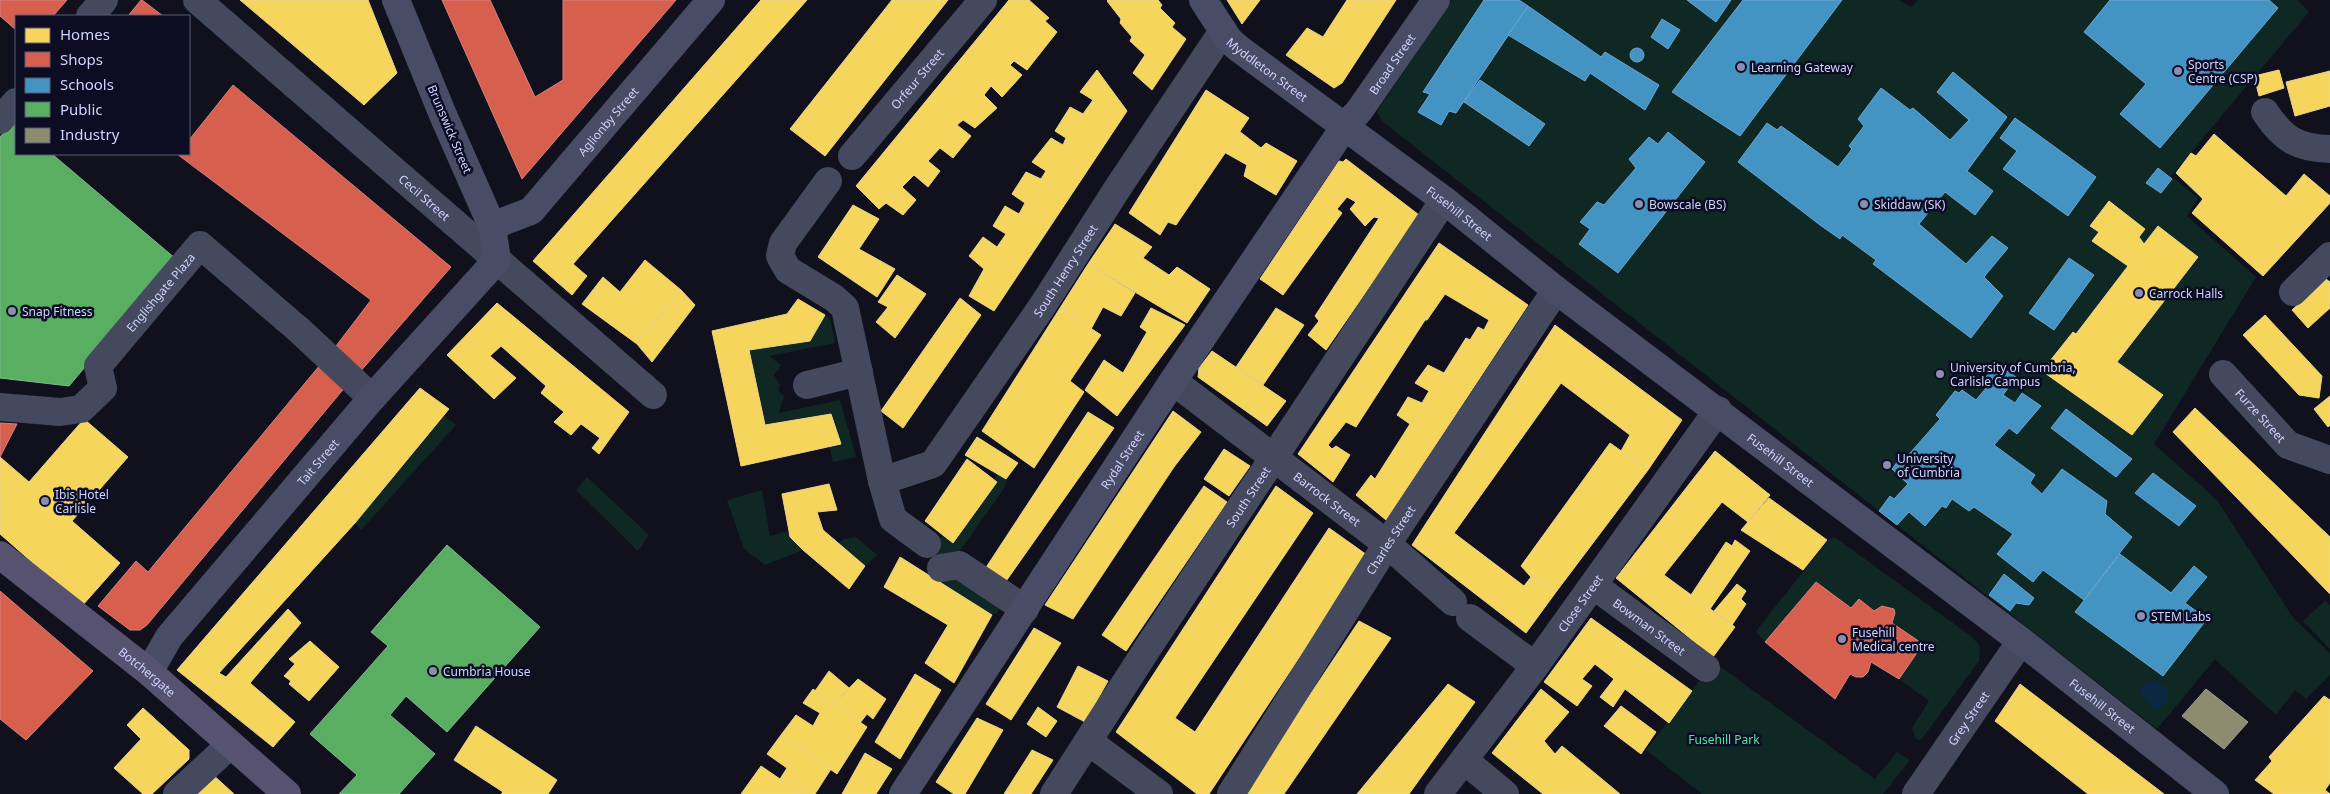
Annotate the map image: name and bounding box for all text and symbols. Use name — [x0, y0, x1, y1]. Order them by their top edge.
legend — [15, 15, 190, 155]
text: Homes — [60, 24, 110, 44]
street label: Broad Street — [1365, 29, 1419, 98]
street label: Myddleton Street — [1223, 33, 1312, 106]
street label: Orfeur Street — [887, 44, 948, 113]
text: Shops — [60, 49, 103, 69]
place label: Sports Centre (CSP) — [2188, 56, 2258, 87]
place label: Learning Gateway — [1751, 59, 1854, 76]
marker: Learning Gateway — [1735, 61, 1747, 73]
marker: Sports Centre (CSP) — [2172, 65, 2184, 77]
text: Schools — [60, 74, 114, 94]
street label: Brunswick Street — [424, 82, 477, 176]
street label: Aglionby Street — [573, 82, 642, 159]
text: Public — [60, 99, 103, 119]
text: Industry — [60, 124, 120, 144]
street label: Cecil Street — [395, 170, 454, 225]
street label: Fusehill Street — [1423, 182, 1497, 245]
place label: Bowscale (BS) — [1649, 196, 1726, 213]
place label: Skiddaw (SK) — [1874, 196, 1946, 213]
marker: Bowscale (BS) — [1633, 198, 1645, 210]
marker: Skiddaw (SK) — [1858, 198, 1870, 210]
street label: South Henry Street — [1029, 220, 1101, 320]
street label: Englishgate Plaza — [122, 249, 199, 335]
place label: Carrock Halls — [2149, 285, 2223, 302]
marker: Carrock Halls — [2133, 287, 2145, 299]
place label: Snap Fitness — [22, 303, 93, 320]
marker: Snap Fitness — [6, 305, 18, 317]
place label: University of Cumbria, Carlisle Campus — [1950, 359, 2076, 390]
marker: University of Cumbria, Carlisle Campus — [1934, 368, 1946, 380]
street label: Furze Street — [2232, 385, 2290, 447]
street label: Rydal Street — [1096, 426, 1148, 492]
street label: Fusehill Street — [1744, 429, 1818, 491]
street label: Tait Street — [293, 434, 343, 489]
place label: University of Cumbria — [1897, 450, 1960, 481]
marker: University of Cumbria — [1881, 459, 1893, 471]
street label: South Street — [1221, 462, 1275, 530]
street label: Barrock Street — [1290, 467, 1365, 530]
place label: Ibis Hotel Carlisle — [55, 486, 109, 517]
marker: Ibis Hotel Carlisle — [39, 495, 51, 507]
street label: Charles Street — [1362, 501, 1419, 578]
street label: Close Street — [1554, 570, 1607, 635]
street label: Bowman Street — [1610, 594, 1690, 659]
place label: STEM Labs — [2151, 608, 2211, 625]
marker: STEM Labs — [2135, 610, 2147, 622]
place label: Fusehill Medical centre — [1852, 624, 1935, 655]
marker: Fusehill Medical centre — [1836, 633, 1848, 645]
street label: Botchergate — [115, 643, 180, 701]
place label: Cumbria House — [443, 663, 531, 680]
marker: Cumbria House — [427, 665, 439, 677]
street label: Fusehill Street — [2066, 674, 2140, 737]
street label: Grey Street — [1943, 687, 1993, 749]
park label: Fusehill Park — [1688, 731, 1760, 748]

